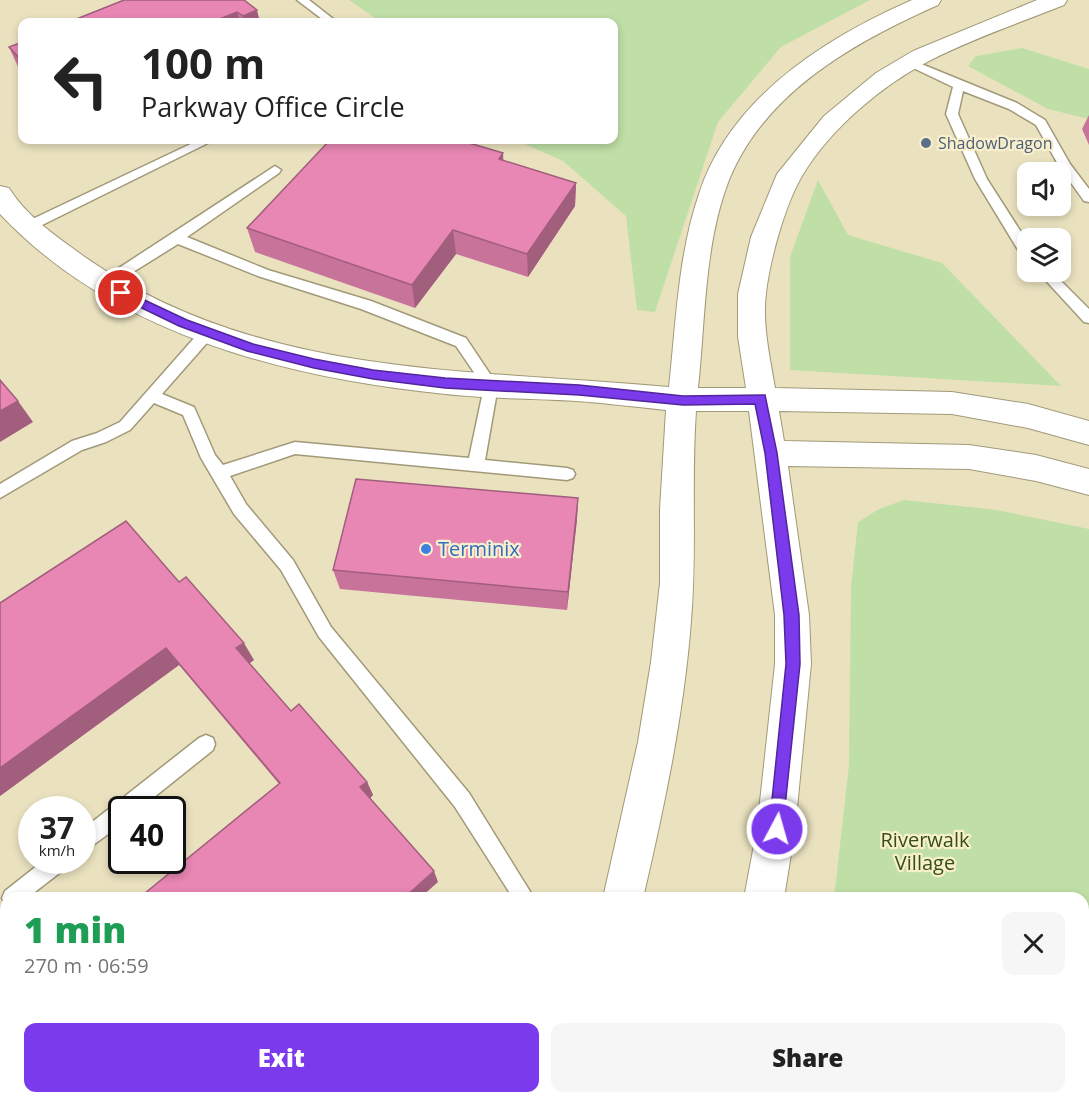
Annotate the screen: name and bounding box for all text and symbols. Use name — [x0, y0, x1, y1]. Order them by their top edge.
text: 100 m — [141, 34, 265, 91]
icon: left — [42, 42, 120, 120]
text: Parkway Office Circle — [141, 88, 405, 125]
place label: ShadowDragon — [938, 132, 1052, 154]
marker: ShadowDragon — [919, 136, 933, 150]
map controls — [1017, 162, 1071, 282]
button: sound — [1017, 162, 1071, 216]
button: layers — [1017, 228, 1071, 282]
pin — [95, 267, 146, 318]
icon: arrive — [104, 276, 137, 309]
place label: Terminix — [438, 535, 520, 562]
marker: Terminix — [419, 542, 433, 556]
speed limit sign: 40 — [108, 796, 186, 874]
position arrow — [745, 797, 809, 861]
text: 37 — [40, 807, 74, 848]
park label: Riverwalk Village — [881, 826, 970, 876]
text: km/h — [39, 840, 75, 860]
text: 1 min — [24, 905, 126, 954]
button: close — [1002, 912, 1065, 975]
text: 270 m · 06:59 — [24, 952, 149, 979]
button: Exit — [24, 1023, 539, 1092]
button: Share — [551, 1023, 1065, 1092]

